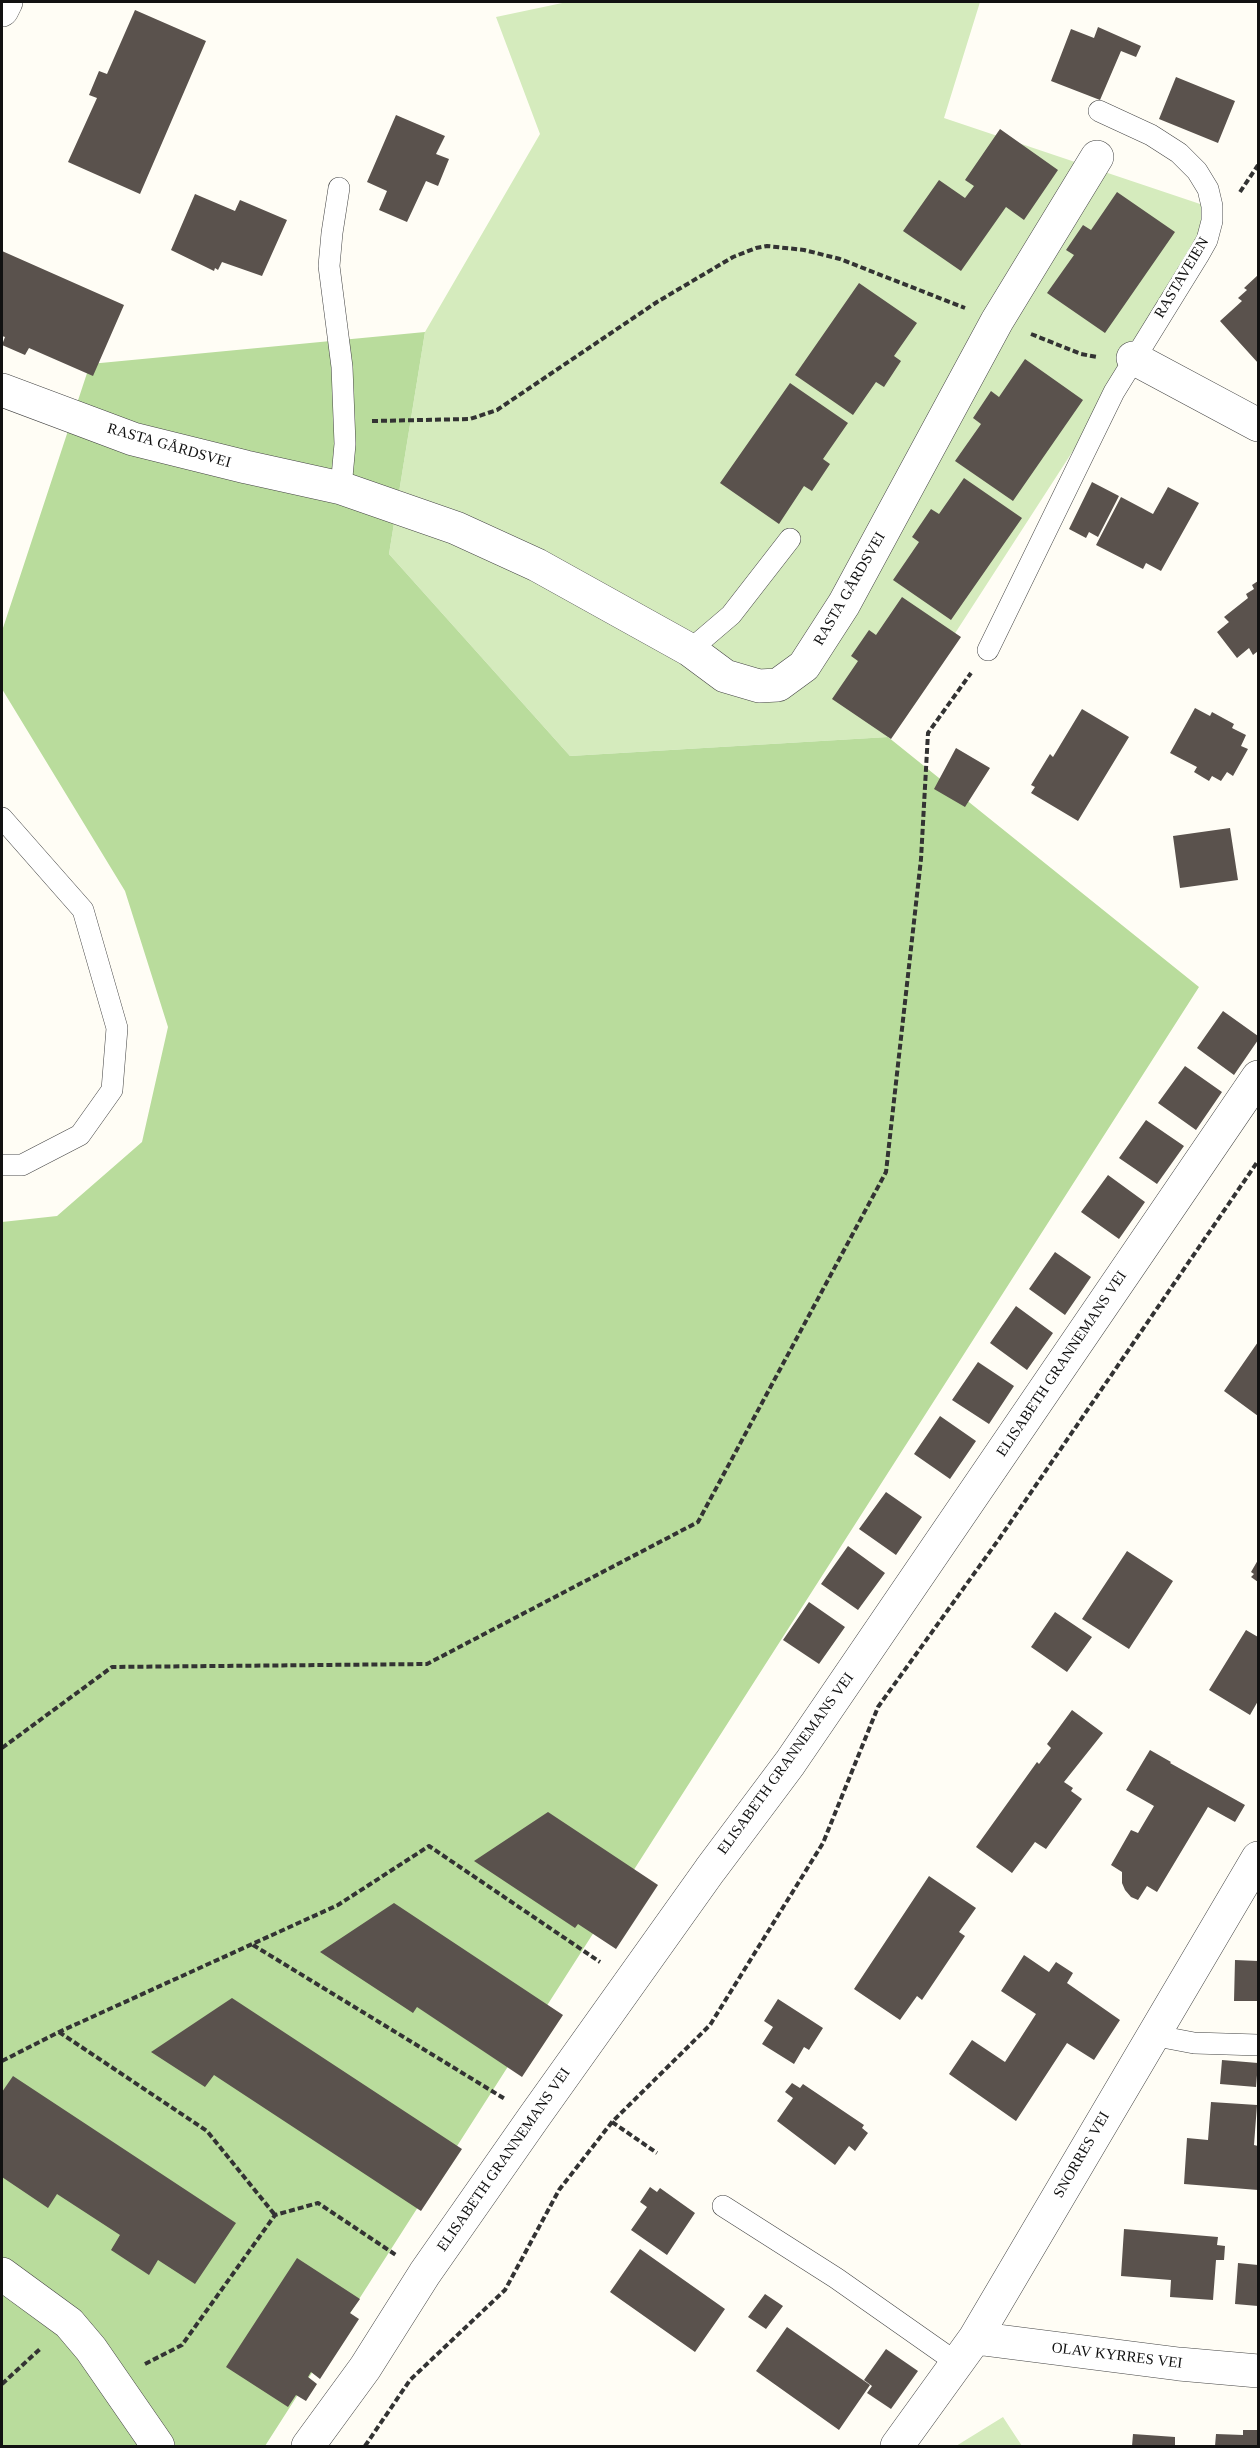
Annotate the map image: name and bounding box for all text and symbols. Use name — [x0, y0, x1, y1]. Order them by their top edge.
street label: RASTAVEIEN — [1151, 234, 1213, 322]
street label: RASTA GÅRDSVEI — [105, 420, 233, 472]
street label: RASTA GÅRDSVEI — [810, 529, 890, 649]
street label: ELISABETH GRANNEMANS VEI — [993, 1268, 1131, 1460]
street label: ELISABETH GRANNEMANS VEI — [714, 1670, 858, 1858]
street label: ELISABETH GRANNEMANS VEI — [434, 2065, 574, 2255]
street label: SNORRES VEI — [1050, 2109, 1114, 2201]
street label: OLAV KYRRES VEI — [1051, 2339, 1183, 2373]

